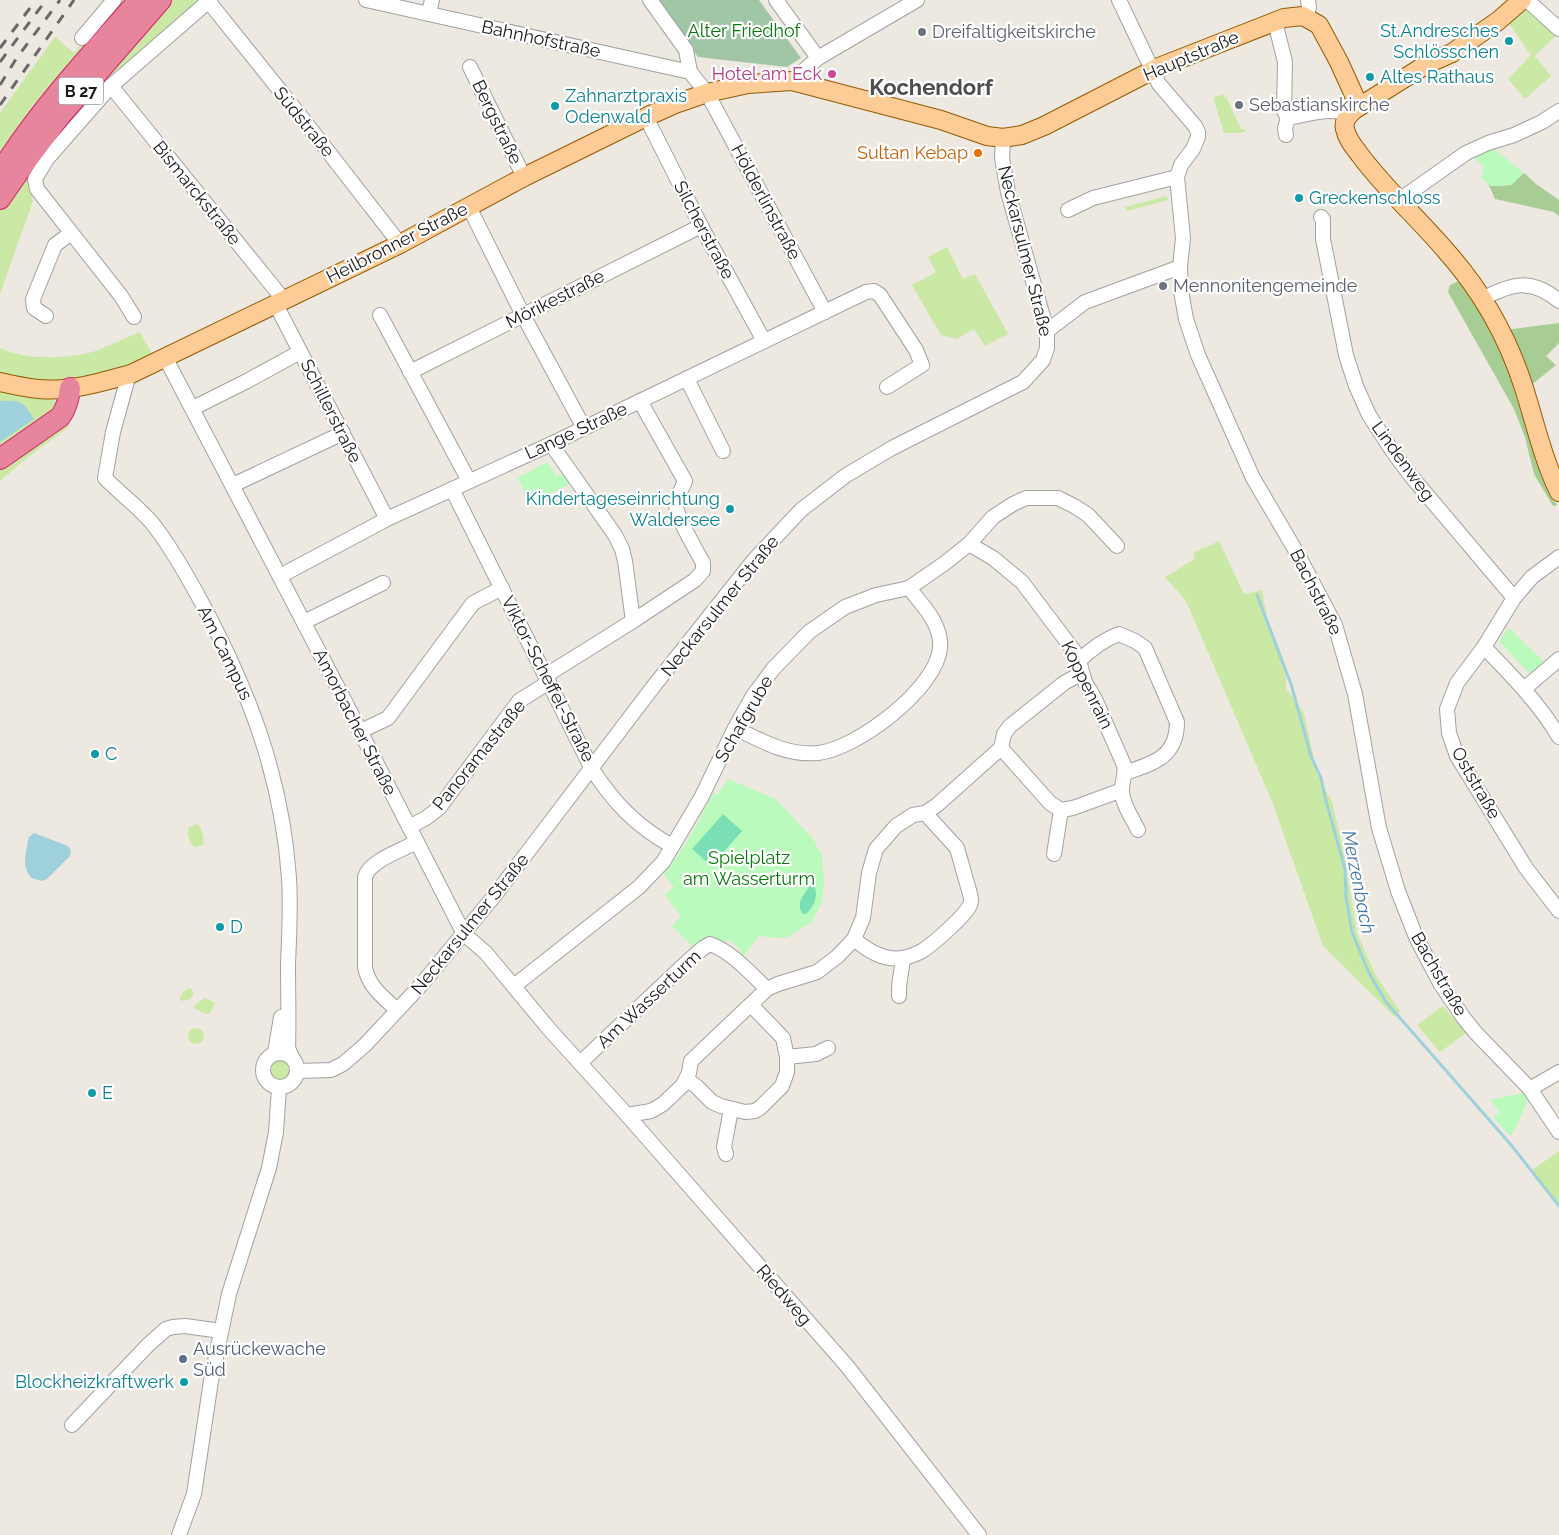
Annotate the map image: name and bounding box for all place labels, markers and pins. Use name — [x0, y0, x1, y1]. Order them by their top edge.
place label: St.Andresches Schlösschen — [1380, 20, 1499, 62]
place label: Dreifaltigkeitskirche — [932, 21, 1096, 42]
marker: Dreifaltigkeitskirche — [916, 26, 928, 38]
marker: St.Andresches Schlösschen — [1503, 35, 1515, 47]
place label: Hotel am Eck — [712, 63, 822, 84]
place label: Altes Rathaus — [1380, 66, 1494, 87]
marker: Hotel am Eck — [826, 68, 838, 80]
marker: Altes Rathaus — [1364, 71, 1376, 83]
place label: Zahnarztpraxis Odenwald — [565, 85, 687, 127]
place label: Sebastianskirche — [1249, 94, 1390, 115]
marker: Sebastianskirche — [1233, 99, 1245, 111]
marker: Zahnarztpraxis Odenwald — [549, 100, 561, 112]
place label: Sultan Kebap — [857, 142, 968, 163]
marker: Sultan Kebap — [972, 147, 984, 159]
place label: Greckenschloss — [1309, 187, 1441, 208]
marker: Greckenschloss — [1293, 192, 1305, 204]
place label: Mennonitengemeinde — [1173, 275, 1358, 296]
marker: Mennonitengemeinde — [1157, 280, 1169, 292]
place label: Kindertageseinrichtung Waldersee — [526, 488, 720, 530]
marker: Kindertageseinrichtung Waldersee — [724, 503, 736, 515]
place label: C — [105, 743, 117, 764]
marker: C — [89, 748, 101, 760]
place label: D — [230, 916, 243, 937]
marker: D — [214, 921, 226, 933]
place label: E — [102, 1082, 113, 1103]
marker: E — [86, 1087, 98, 1099]
place label: Ausrückewache Süd — [193, 1338, 326, 1380]
marker: Ausrückewache Süd — [177, 1353, 189, 1365]
place label: Blockheizkraftwerk — [15, 1371, 174, 1392]
marker: Blockheizkraftwerk — [178, 1376, 190, 1388]

